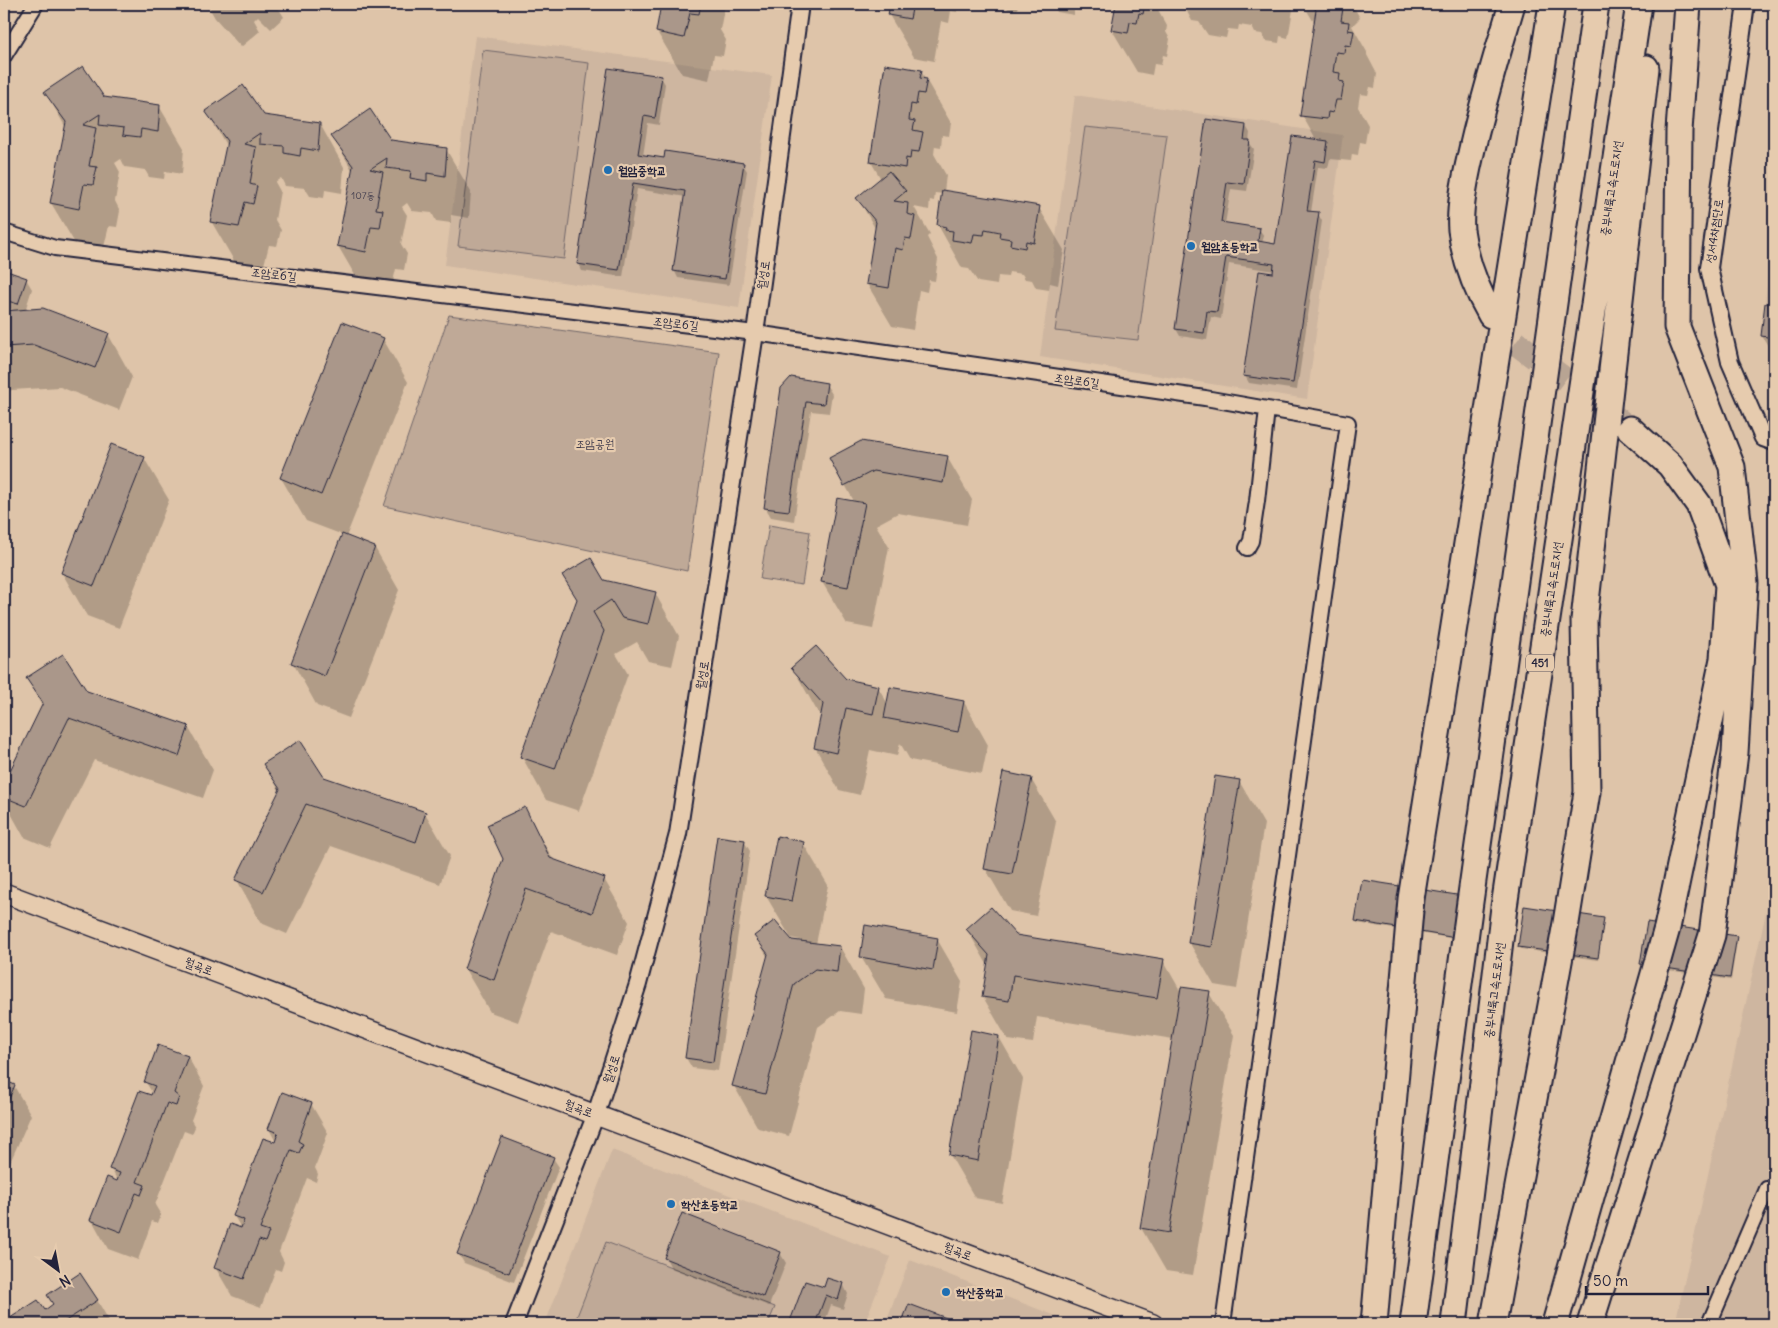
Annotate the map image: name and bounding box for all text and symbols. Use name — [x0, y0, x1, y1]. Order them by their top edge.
street label: 중부내륙고속도로지선 — [1597, 139, 1625, 237]
place label: 월암중학교 — [618, 163, 666, 178]
marker: 월암중학교 — [602, 164, 614, 176]
house number: 107동 — [351, 189, 375, 202]
street label: 성서4차첨단로 — [1702, 198, 1726, 264]
place label: 월암초등학교 — [1201, 239, 1259, 254]
marker: 월암초등학교 — [1185, 240, 1197, 252]
street label: 월성로 — [754, 260, 772, 290]
street label: 조암로6길 — [250, 264, 298, 284]
street label: 조암로6길 — [652, 313, 700, 333]
street label: 조암로6길 — [1053, 369, 1101, 391]
park label: 조암공원 — [576, 436, 614, 451]
street label: 중부내륙고속도로지선 — [1537, 540, 1565, 638]
road number: 451 — [1526, 654, 1554, 671]
street label: 월성로 — [692, 660, 712, 690]
street label: 중부내륙고속도로지선 — [1481, 941, 1507, 1039]
street label: 월곡로 — [183, 954, 215, 978]
street label: 월성로 — [599, 1053, 623, 1085]
street label: 월곡로 — [563, 1096, 595, 1120]
place label: 학산초등학교 — [680, 1197, 739, 1212]
marker: 학산초등학교 — [665, 1198, 677, 1210]
street label: 월곡로 — [942, 1239, 974, 1263]
north arrow — [32, 1246, 82, 1296]
scale bar — [1586, 1263, 1708, 1295]
text: N — [56, 1271, 74, 1291]
text: 50 m — [1593, 1271, 1628, 1290]
place label: 학산중학교 — [955, 1285, 1004, 1300]
marker: 학산중학교 — [940, 1286, 952, 1298]

